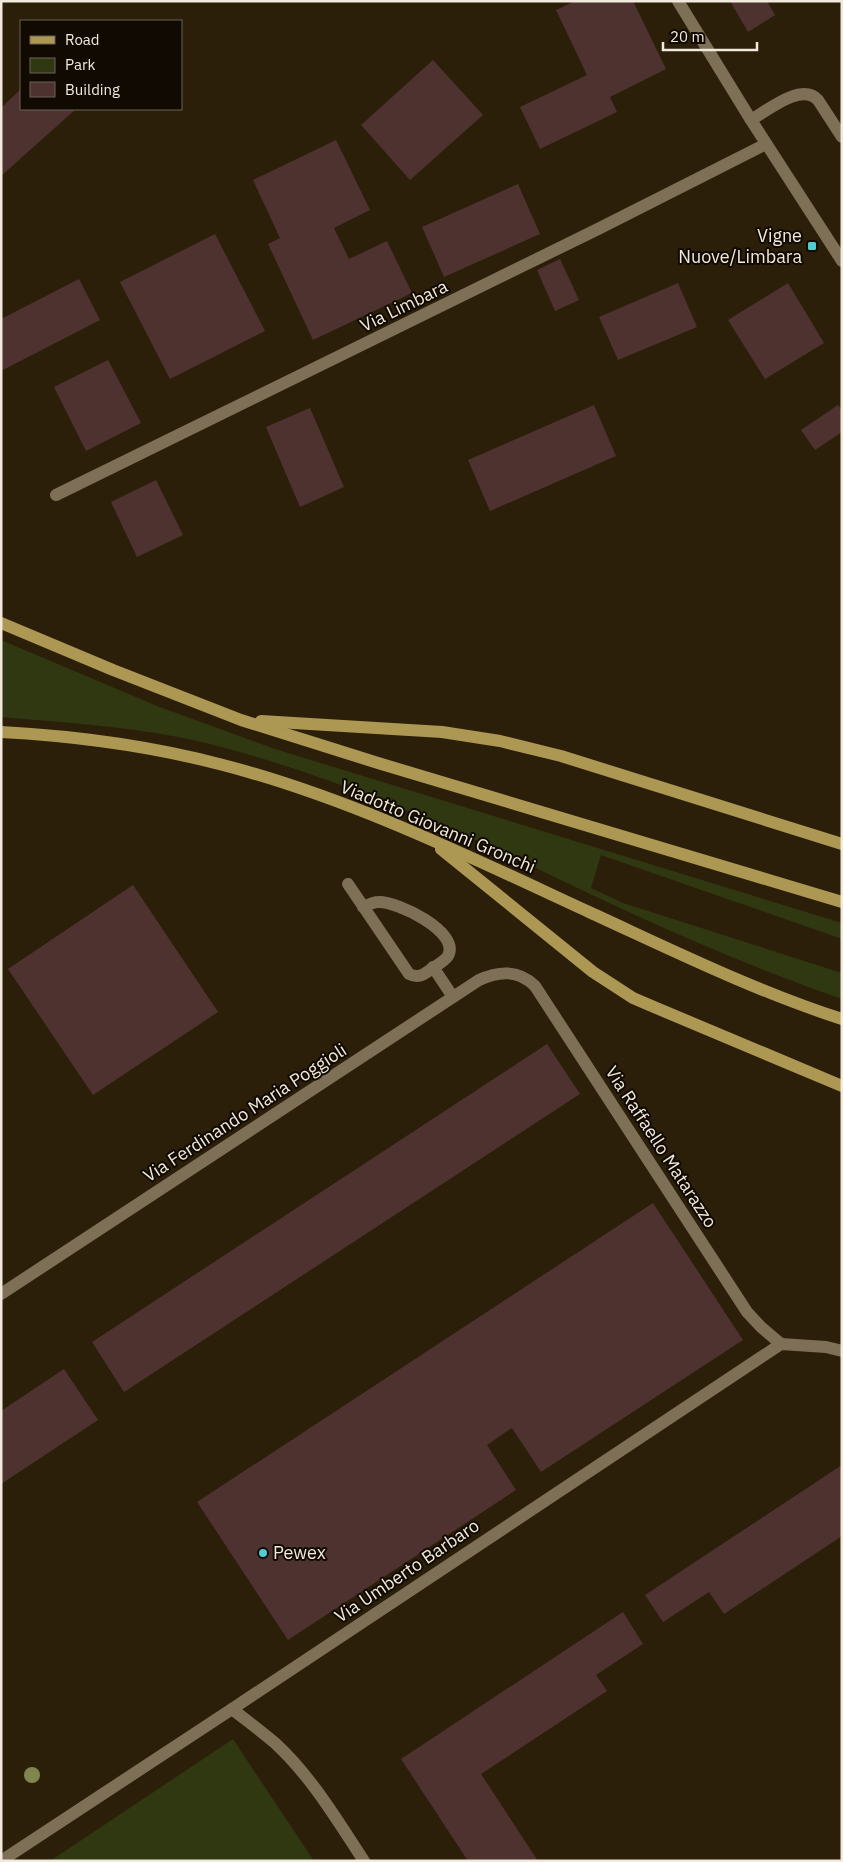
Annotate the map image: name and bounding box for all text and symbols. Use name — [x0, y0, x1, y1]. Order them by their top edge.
legend — [20, 20, 182, 110]
scale bar — [663, 20, 757, 52]
text: 20 m — [670, 27, 705, 46]
text: Road — [65, 30, 100, 49]
text: Park — [65, 55, 95, 74]
text: Building — [65, 80, 120, 99]
place label: Vigne Nuove/Limbara — [678, 224, 802, 268]
marker: Vigne Nuove/Limbara — [806, 240, 818, 252]
street label: Via Limbara — [356, 274, 452, 337]
street label: Viadotto Giovanni Gronchi — [337, 775, 539, 878]
street label: Via Ferdinando Maria Poggioli — [139, 1038, 351, 1187]
street label: Via Raffaello Matarazzo — [600, 1061, 722, 1232]
street label: Via Umberto Barbaro — [330, 1514, 483, 1627]
place label: Pewex — [273, 1541, 326, 1564]
marker: Pewex — [257, 1547, 269, 1559]

